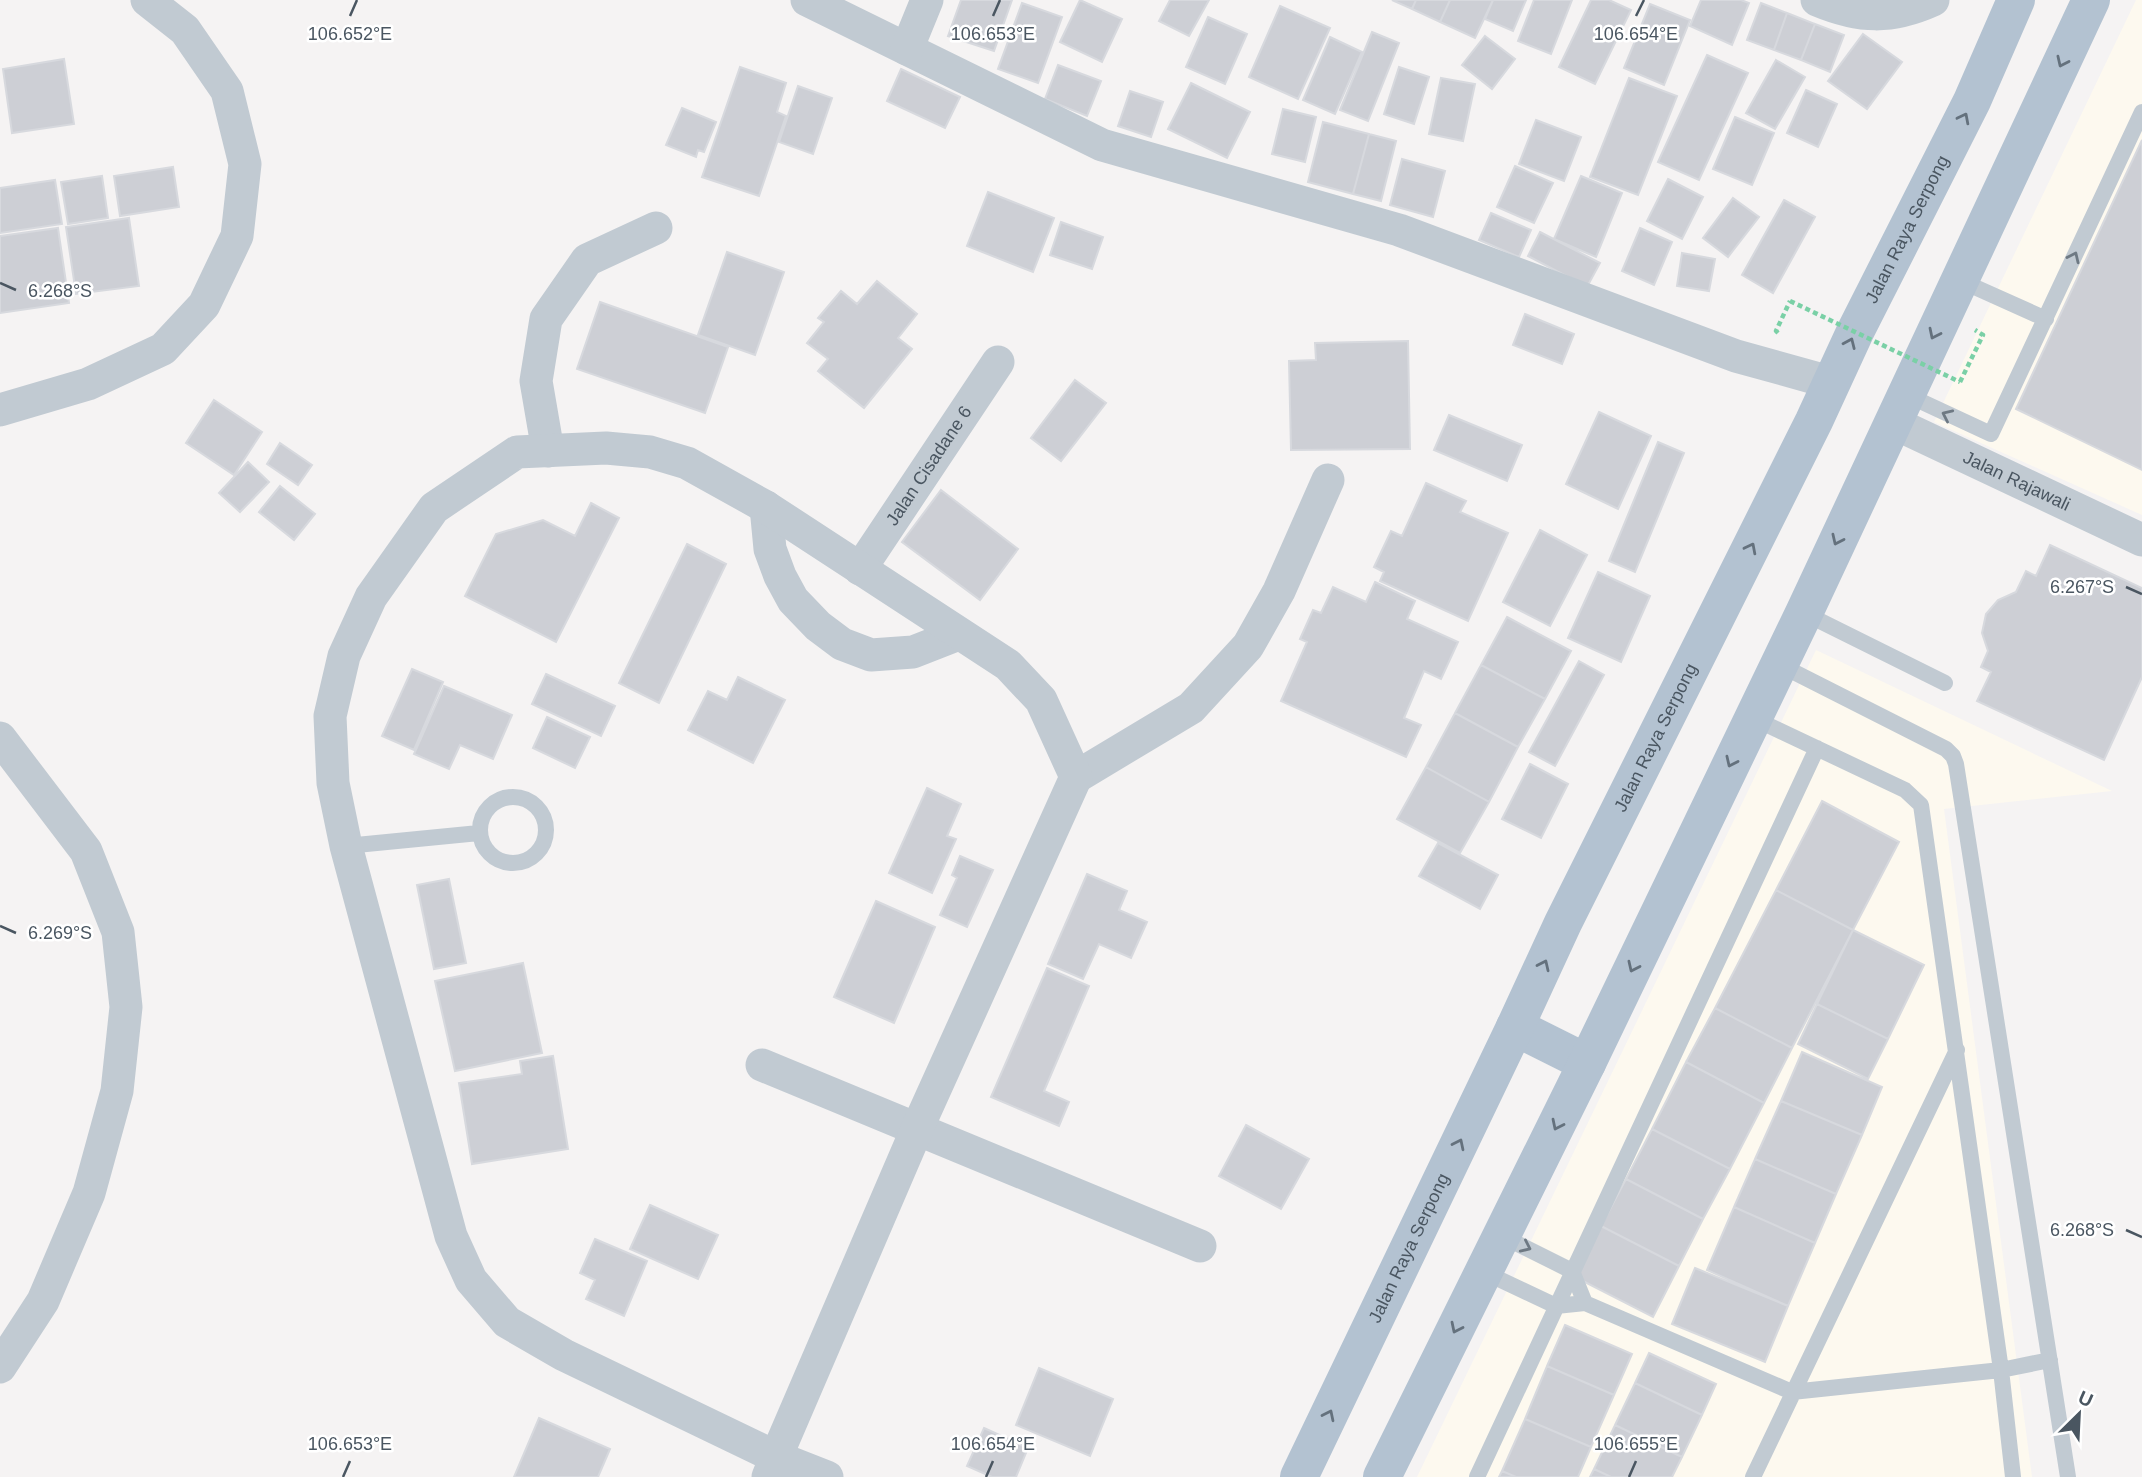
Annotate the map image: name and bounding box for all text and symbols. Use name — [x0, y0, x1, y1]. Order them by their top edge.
text: 106.652°E — [308, 24, 392, 44]
text: 106.653°E — [951, 24, 1035, 44]
text: 106.654°E — [1594, 24, 1678, 44]
one-way arrow — [2056, 55, 2070, 67]
one-way arrow — [1955, 113, 1969, 125]
street label: Jalan Raya Serpong — [1861, 152, 1953, 307]
one-way arrow — [2066, 252, 2080, 265]
text: 6.268°S — [28, 281, 92, 301]
one-way arrow — [1928, 327, 1942, 339]
one-way arrow — [1842, 338, 1856, 351]
street label: Jalan Cisadane 6 — [882, 402, 976, 529]
one-way arrow — [1942, 409, 1954, 423]
street label: Jalan Rajawali — [1960, 447, 2074, 515]
one-way arrow — [1832, 533, 1846, 545]
one-way arrow — [1742, 543, 1756, 555]
text: 6.267°S — [2050, 577, 2114, 597]
street label: Jalan Raya Serpong — [1610, 660, 1701, 815]
one-way arrow — [1725, 755, 1739, 767]
text: 6.269°S — [28, 923, 92, 943]
one-way arrow — [1535, 960, 1549, 972]
one-way arrow — [1627, 960, 1641, 972]
one-way arrow — [1551, 1118, 1565, 1130]
one-way arrow — [1451, 1139, 1465, 1151]
street label: Jalan Raya Serpong — [1365, 1170, 1453, 1326]
text: 6.268°S — [2050, 1220, 2114, 1240]
one-way arrow — [1519, 1239, 1531, 1253]
one-way arrow — [1450, 1321, 1464, 1333]
north arrow — [2044, 1379, 2114, 1449]
text: U — [2075, 1387, 2096, 1411]
one-way arrow — [1321, 1410, 1335, 1423]
text: 106.653°E — [308, 1434, 392, 1454]
text: 106.654°E — [951, 1434, 1035, 1454]
text: 106.655°E — [1594, 1434, 1678, 1454]

